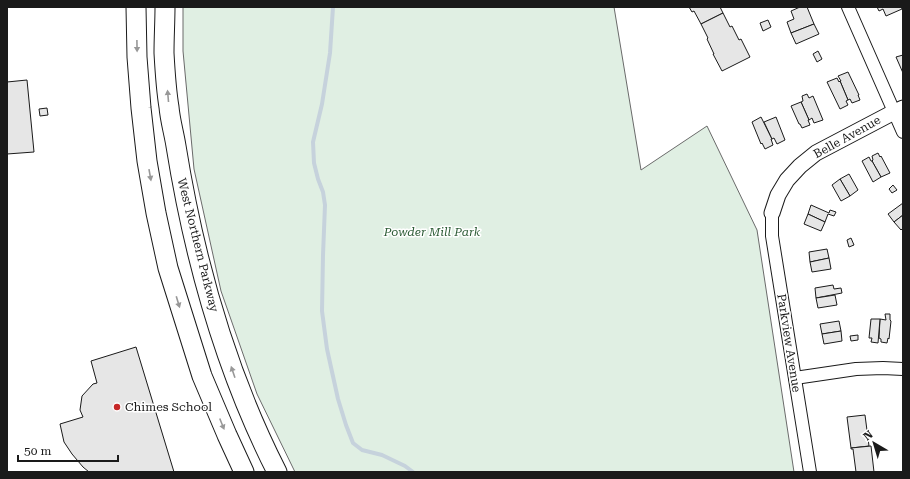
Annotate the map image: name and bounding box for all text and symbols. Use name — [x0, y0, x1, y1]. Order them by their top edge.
one-way arrow — [134, 40, 140, 53]
one-way arrow — [164, 90, 171, 102]
street label: Belle Avenue — [811, 113, 883, 161]
one-way arrow — [147, 169, 153, 181]
street label: West Northern Parkway — [175, 177, 222, 314]
park label: Powder Mill Park — [383, 225, 481, 239]
street label: Parkview Avenue — [774, 293, 804, 394]
one-way arrow — [175, 296, 181, 308]
one-way arrow — [230, 366, 236, 378]
place label: Chimes School — [125, 400, 212, 414]
marker: Chimes School — [112, 402, 122, 412]
one-way arrow — [219, 419, 225, 430]
north arrow — [854, 423, 894, 463]
text: N — [861, 427, 876, 443]
scale bar — [18, 437, 118, 463]
text: 50 m — [24, 444, 51, 458]

